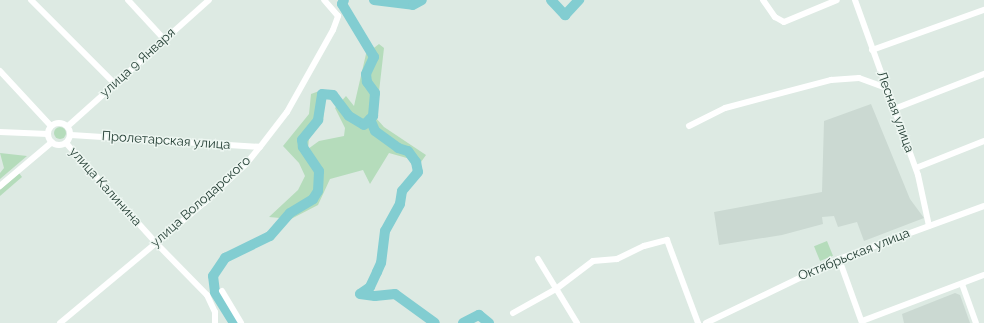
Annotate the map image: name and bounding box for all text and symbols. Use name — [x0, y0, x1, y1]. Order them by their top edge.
street label: улица 9 Января — [97, 25, 179, 101]
street label: Лесная улица — [873, 69, 917, 155]
street label: Пролетарская улица — [101, 129, 231, 153]
street label: улица Калинина — [66, 144, 144, 230]
street label: улица Володарского — [148, 153, 254, 251]
street label: Октябрьская улица — [796, 225, 912, 285]

